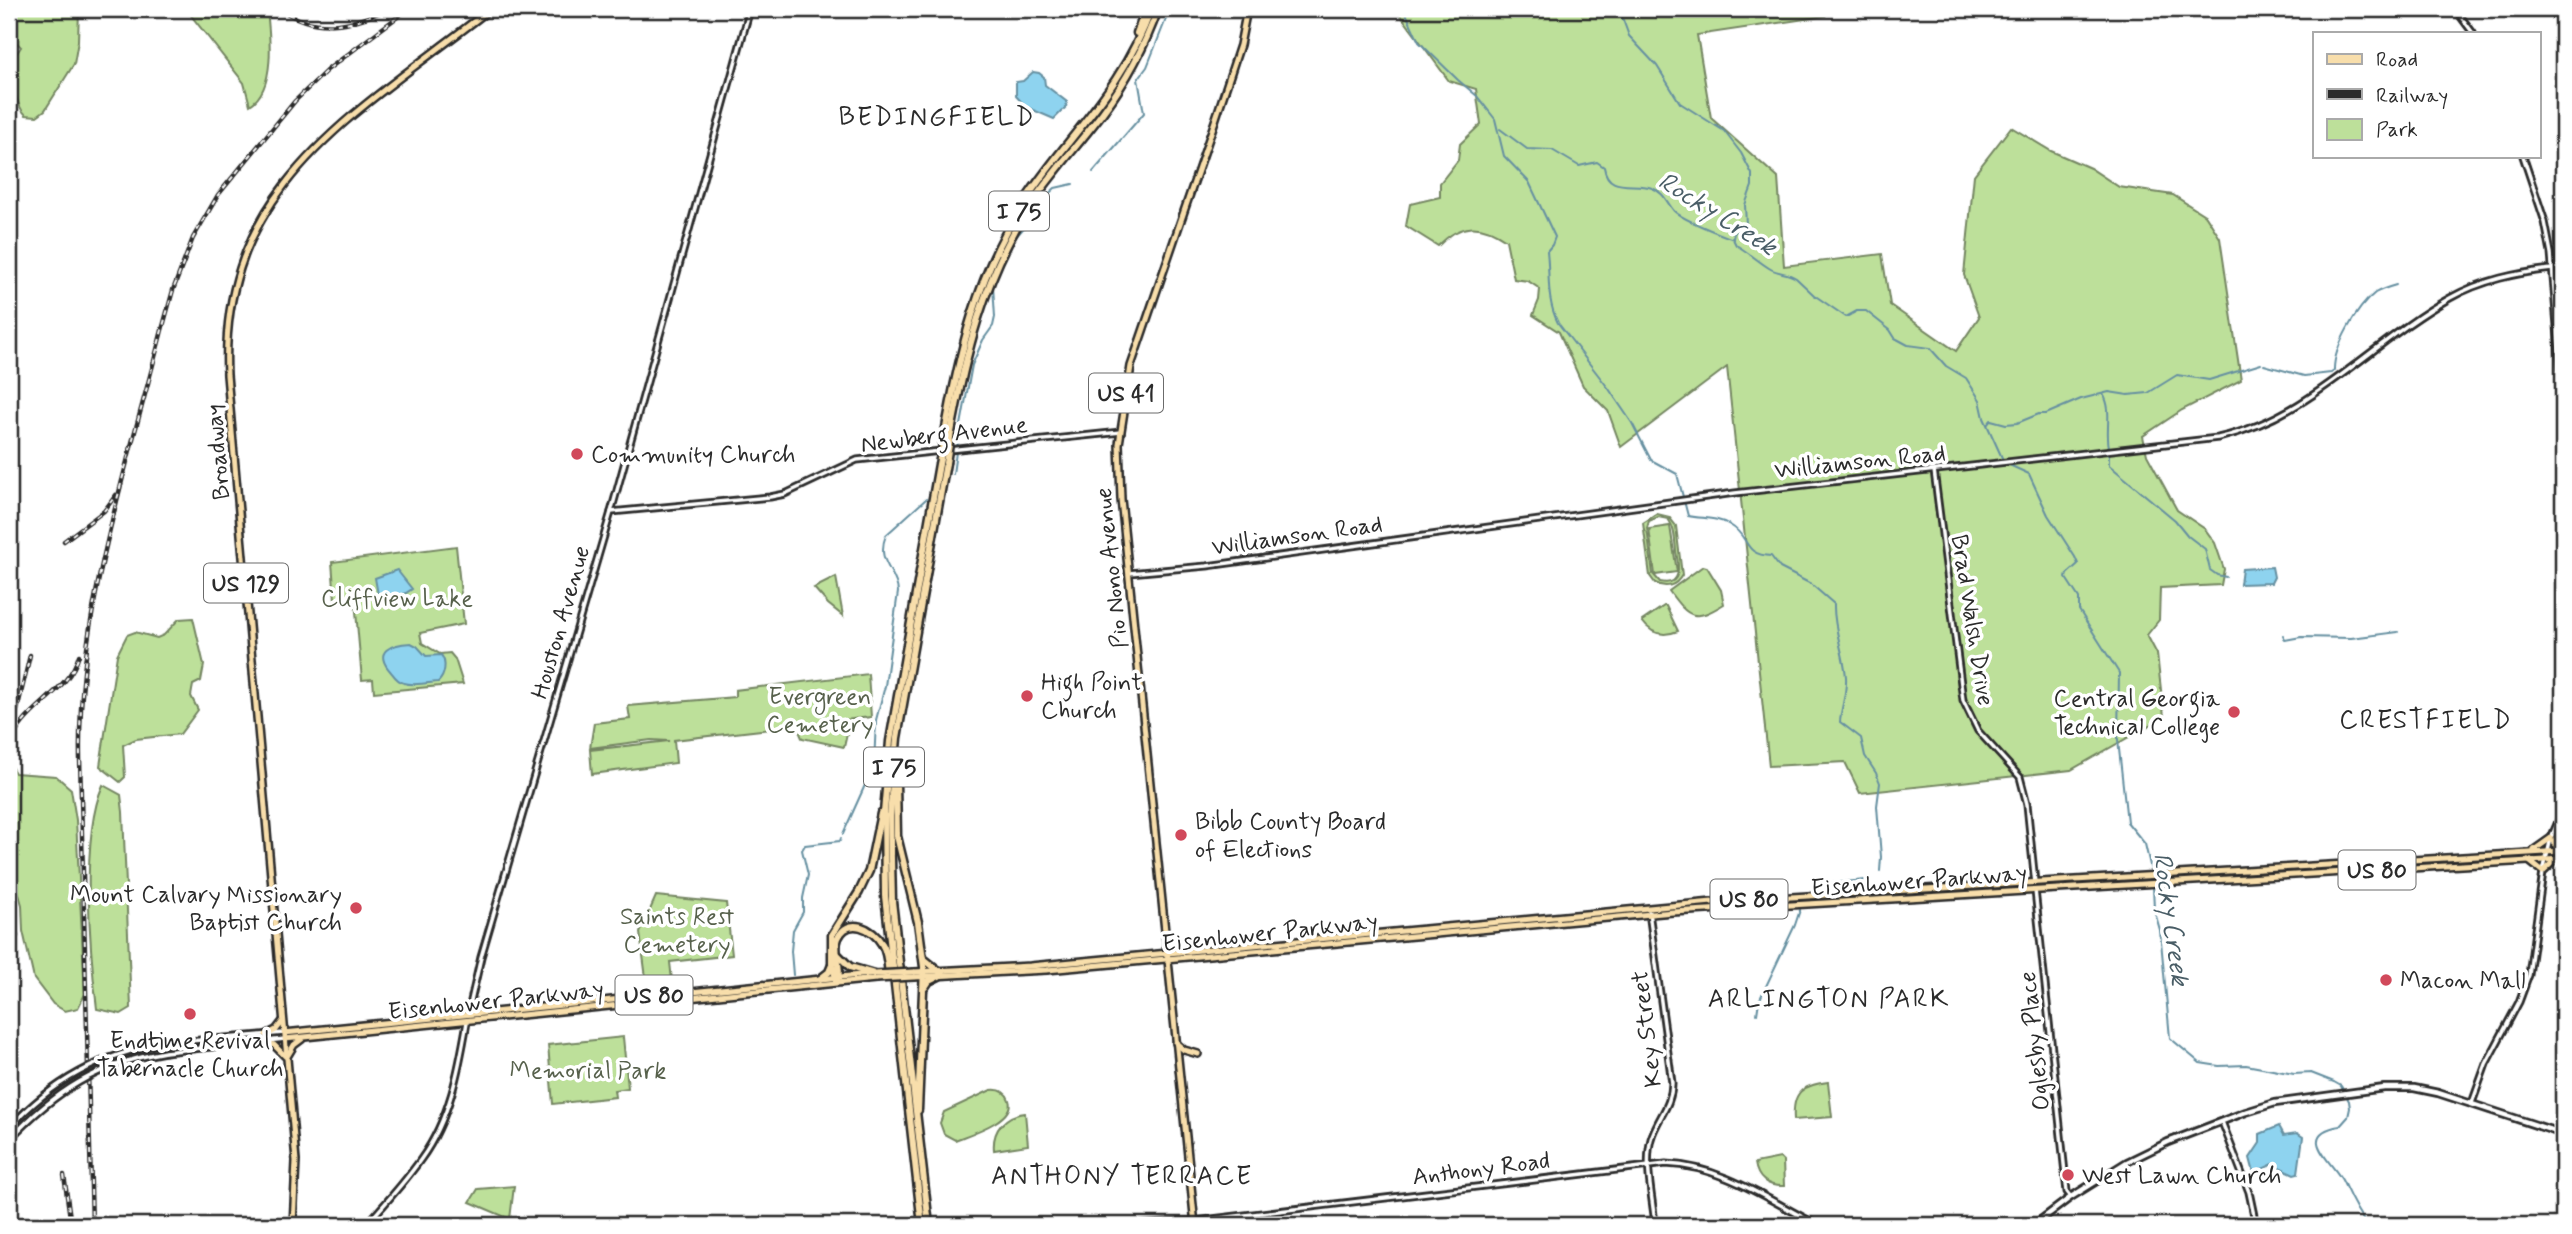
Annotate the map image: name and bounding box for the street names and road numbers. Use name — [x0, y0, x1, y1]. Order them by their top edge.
road number: I 75 — [989, 192, 1049, 230]
road number: US 41 — [1089, 374, 1163, 412]
street label: Broadway — [199, 403, 238, 501]
street label: Newberg Avenue — [859, 410, 1030, 464]
street label: Williamson Road — [1773, 438, 1947, 487]
street label: Pio Nono Avenue — [1089, 486, 1136, 650]
street label: Williamson Road — [1210, 509, 1385, 564]
street label: Brad Walsh Drive — [1943, 532, 2000, 708]
street label: Houston Avenue — [525, 542, 598, 703]
road number: US 129 — [204, 564, 288, 603]
road number: I 75 — [864, 748, 924, 786]
road number: US 80 — [2338, 850, 2416, 890]
street label: Eisenhower Parkway — [1810, 858, 2028, 905]
road number: US 80 — [1710, 879, 1788, 918]
street label: Eisenhower Parkway — [1161, 907, 1380, 960]
street label: Key Street — [1625, 969, 1670, 1089]
street label: Oglesby Place — [2013, 970, 2058, 1112]
street label: Eisenhower Parkway — [387, 975, 606, 1028]
road number: US 80 — [616, 976, 692, 1014]
street label: Anthony Road — [1411, 1146, 1552, 1193]

